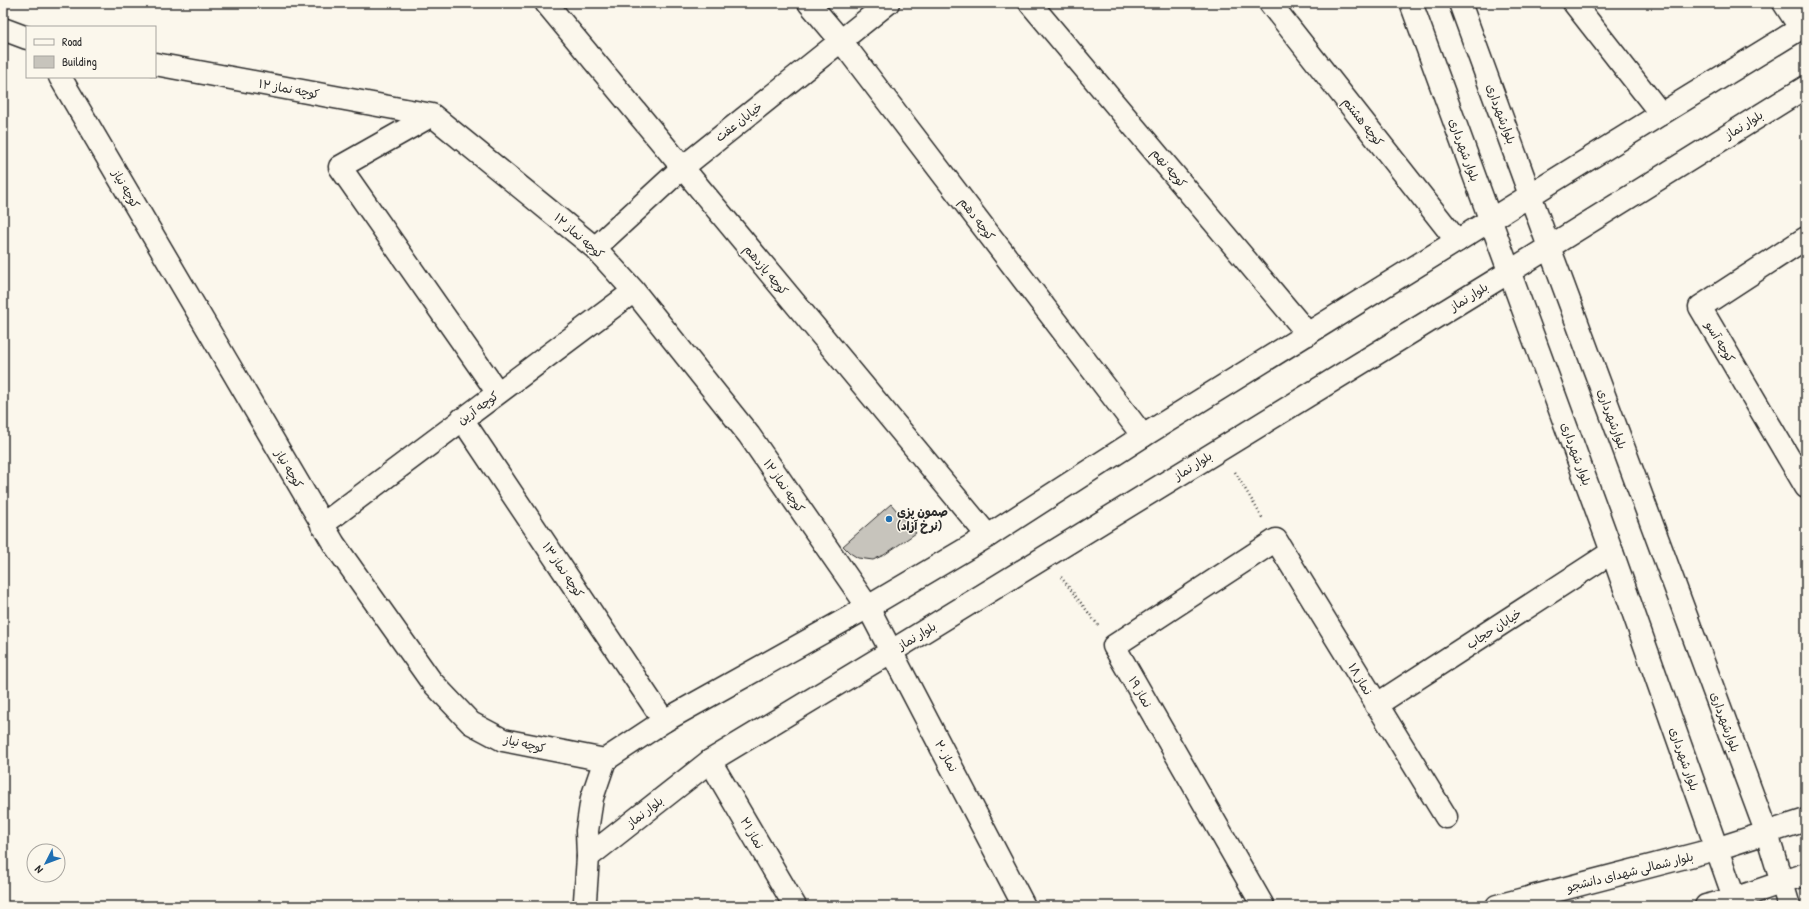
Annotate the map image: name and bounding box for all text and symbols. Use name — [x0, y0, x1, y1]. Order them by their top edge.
legend — [26, 26, 156, 78]
text: Road — [62, 33, 82, 50]
text: Building — [62, 53, 97, 70]
street label: کوچه نماز ۱۲ — [257, 75, 321, 102]
street label: بلوارشهرداری — [1483, 81, 1520, 146]
street label: کوچه هشتم — [1338, 94, 1388, 150]
street label: خیابان عفت — [712, 98, 766, 145]
street label: بلوار نماز — [1721, 106, 1766, 143]
street label: بلوار شهرداری — [1445, 116, 1484, 184]
street label: کوچه نهم — [1147, 144, 1191, 192]
street label: کوچه نیاز — [108, 165, 144, 211]
street label: کوچه دهم — [955, 194, 999, 244]
street label: کوچه نماز ۱۲ — [551, 209, 608, 262]
street label: کوچه یازدهم — [739, 241, 793, 299]
street label: بلوار نماز — [1446, 278, 1491, 315]
street label: کوچه آسو — [1701, 317, 1739, 365]
street label: بلوارشهرداری — [1594, 386, 1631, 451]
street label: کوچه آرین — [454, 387, 502, 428]
street label: بلوار شهرداری — [1557, 420, 1596, 488]
street label: کوچه نیاز — [271, 445, 308, 491]
street label: بلوار نماز — [1170, 447, 1215, 484]
street label: کوچه نماز ۱۲ — [760, 456, 809, 516]
place label: صمون پزی (نرخ آزاد) — [897, 503, 948, 534]
marker: صمون پزی (نرخ آزاد) — [884, 514, 894, 524]
street label: کوچه نماز ۱۳ — [539, 539, 588, 601]
street label: خیابان حجاب — [1463, 604, 1525, 653]
street label: بلوار نماز — [893, 617, 939, 654]
street label: نماز ۱۸ — [1344, 660, 1377, 698]
street label: نماز ۱۹ — [1125, 673, 1156, 711]
street label: بلوارشهرداری — [1707, 689, 1744, 754]
street label: بلوار شهرداری — [1666, 725, 1703, 793]
street label: کوچه نیاز — [502, 730, 548, 757]
street label: نماز ۲۰ — [931, 737, 962, 775]
street label: بلوار نماز — [622, 792, 666, 832]
street label: نماز ۲۱ — [737, 814, 768, 852]
north arrow — [26, 843, 66, 883]
street label: بلوار شمالی شهدای دانشجو — [1564, 848, 1695, 896]
text: N — [31, 863, 46, 877]

